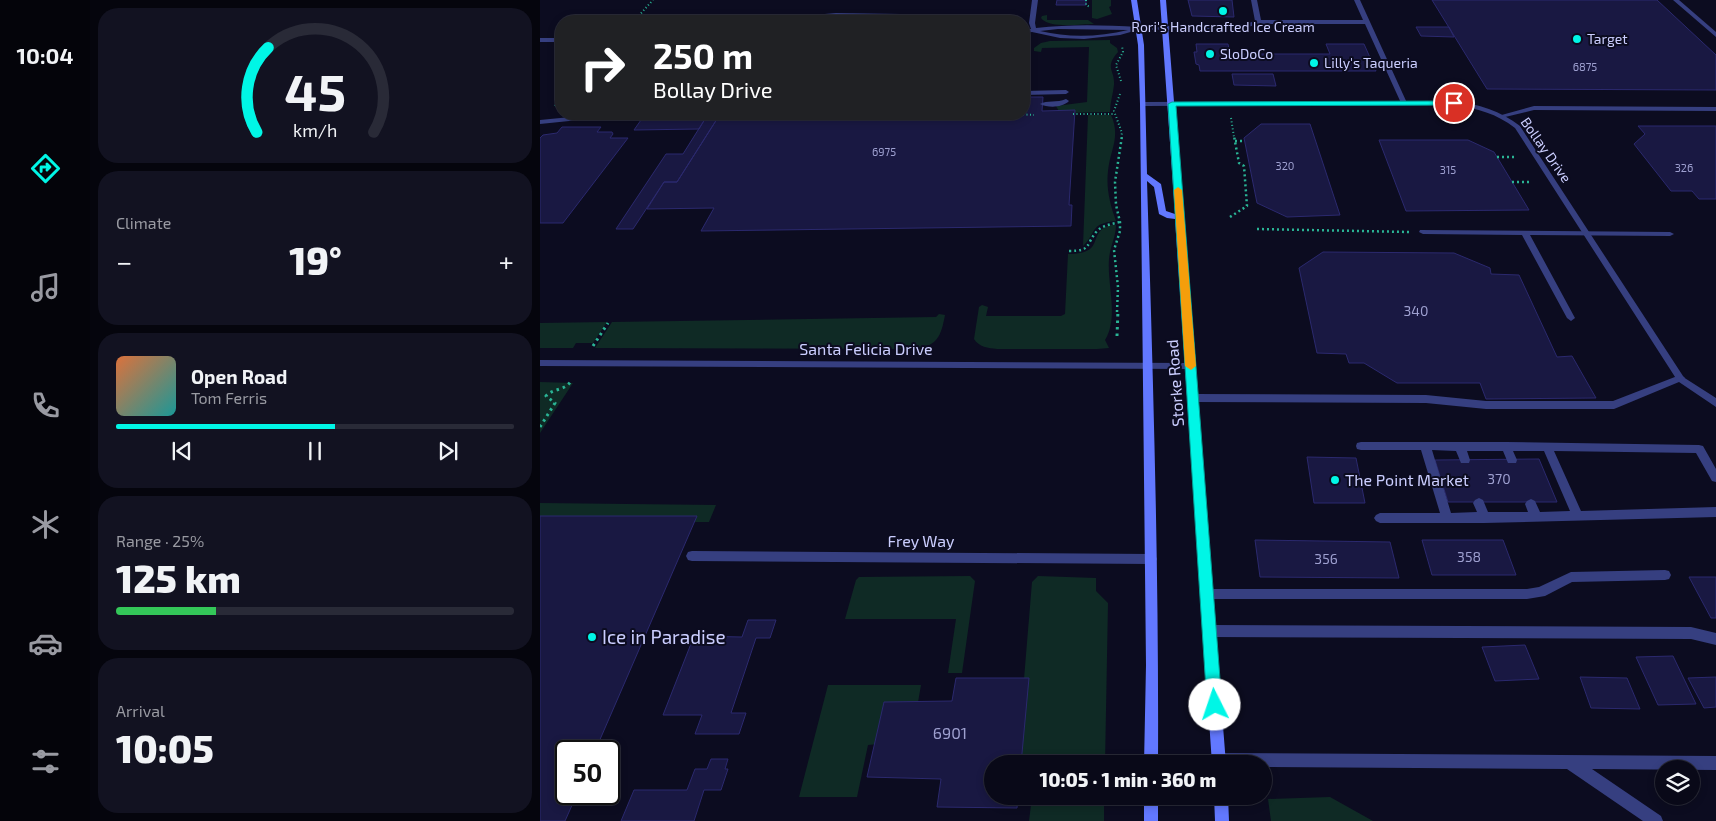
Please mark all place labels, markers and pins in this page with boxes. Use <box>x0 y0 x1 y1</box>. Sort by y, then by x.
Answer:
marker: Rori's Handcrafted Ice Cream <box>1217 5 1229 17</box>
place label: Rori's Handcrafted Ice Cream <box>1131 18 1315 35</box>
place label: Target <box>1587 30 1628 47</box>
marker: Target <box>1571 33 1583 45</box>
place label: SloDoCo <box>1220 45 1273 62</box>
marker: SloDoCo <box>1204 48 1216 60</box>
place label: Lilly's Taqueria <box>1324 54 1418 71</box>
marker: Lilly's Taqueria <box>1308 57 1320 69</box>
pin <box>1433 82 1475 124</box>
place label: The Point Market <box>1345 470 1469 489</box>
marker: The Point Market <box>1329 474 1341 486</box>
place label: Ice in Paradise <box>602 625 726 648</box>
marker: Ice in Paradise <box>586 631 598 643</box>

